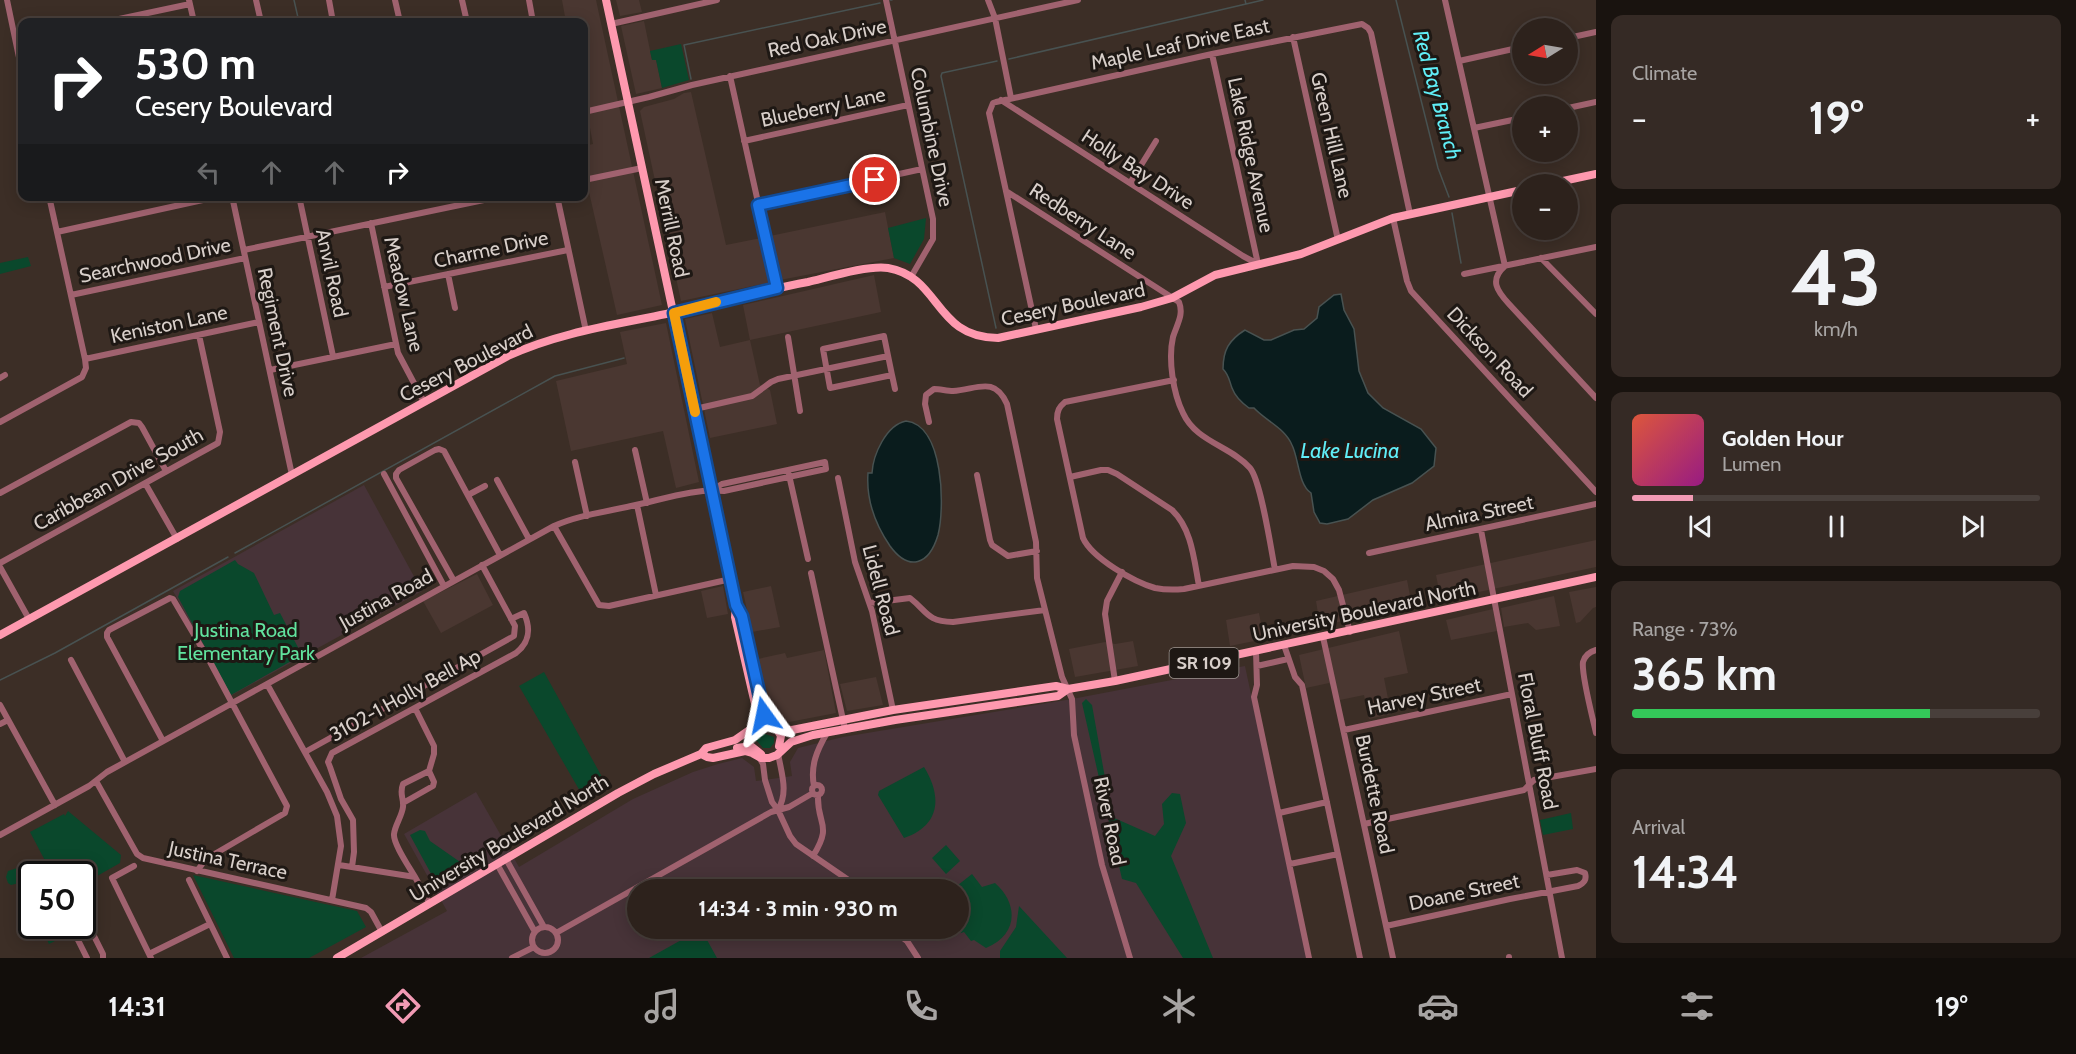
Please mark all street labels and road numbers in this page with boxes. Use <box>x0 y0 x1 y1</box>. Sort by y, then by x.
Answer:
street label: Maple Leaf Drive East <box>1089 13 1272 75</box>
street label: Red Oak Drive <box>765 14 889 62</box>
street label: Columbine Drive <box>906 65 958 209</box>
street label: Green Hill Lane <box>1306 70 1358 200</box>
street label: Lake Ridge Avenue <box>1223 75 1279 235</box>
street label: Blueberry Lane <box>758 82 888 132</box>
street label: Holly Bay Drive <box>1077 124 1199 214</box>
street label: Merrill Road <box>650 176 694 280</box>
street label: Redberry Lane <box>1025 178 1141 264</box>
street label: Charme Drive <box>432 225 550 273</box>
street label: Anvil Road <box>311 227 353 319</box>
street label: Searchwood Drive <box>77 232 233 288</box>
street label: Meadow Lane <box>379 234 429 354</box>
street label: Regiment Drive <box>253 265 303 399</box>
street label: Cesery Boulevard <box>999 277 1147 331</box>
street label: Keniston Lane <box>108 300 230 348</box>
street label: Dickson Road <box>1442 302 1538 402</box>
street label: Cesery Boulevard <box>395 319 537 407</box>
street label: Caribbean Drive South <box>29 422 207 536</box>
street label: Almira Street <box>1423 490 1536 536</box>
street label: Lidell Road <box>857 542 905 638</box>
street label: Justina Road <box>334 563 437 635</box>
street label: University Boulevard North <box>1250 576 1478 646</box>
street label: 3102-1 Holly Bell Ap <box>325 644 485 746</box>
road number: SR 109 <box>1170 648 1238 678</box>
street label: Floral Bluff Road <box>1513 670 1563 812</box>
street label: Harvey Street <box>1365 672 1483 720</box>
street label: Burdette Road <box>1351 732 1399 856</box>
street label: University Boulevard North <box>405 769 613 907</box>
street label: River Road <box>1089 774 1131 868</box>
street label: Justina Terrace <box>166 836 289 884</box>
street label: Doane Street <box>1407 869 1522 915</box>

